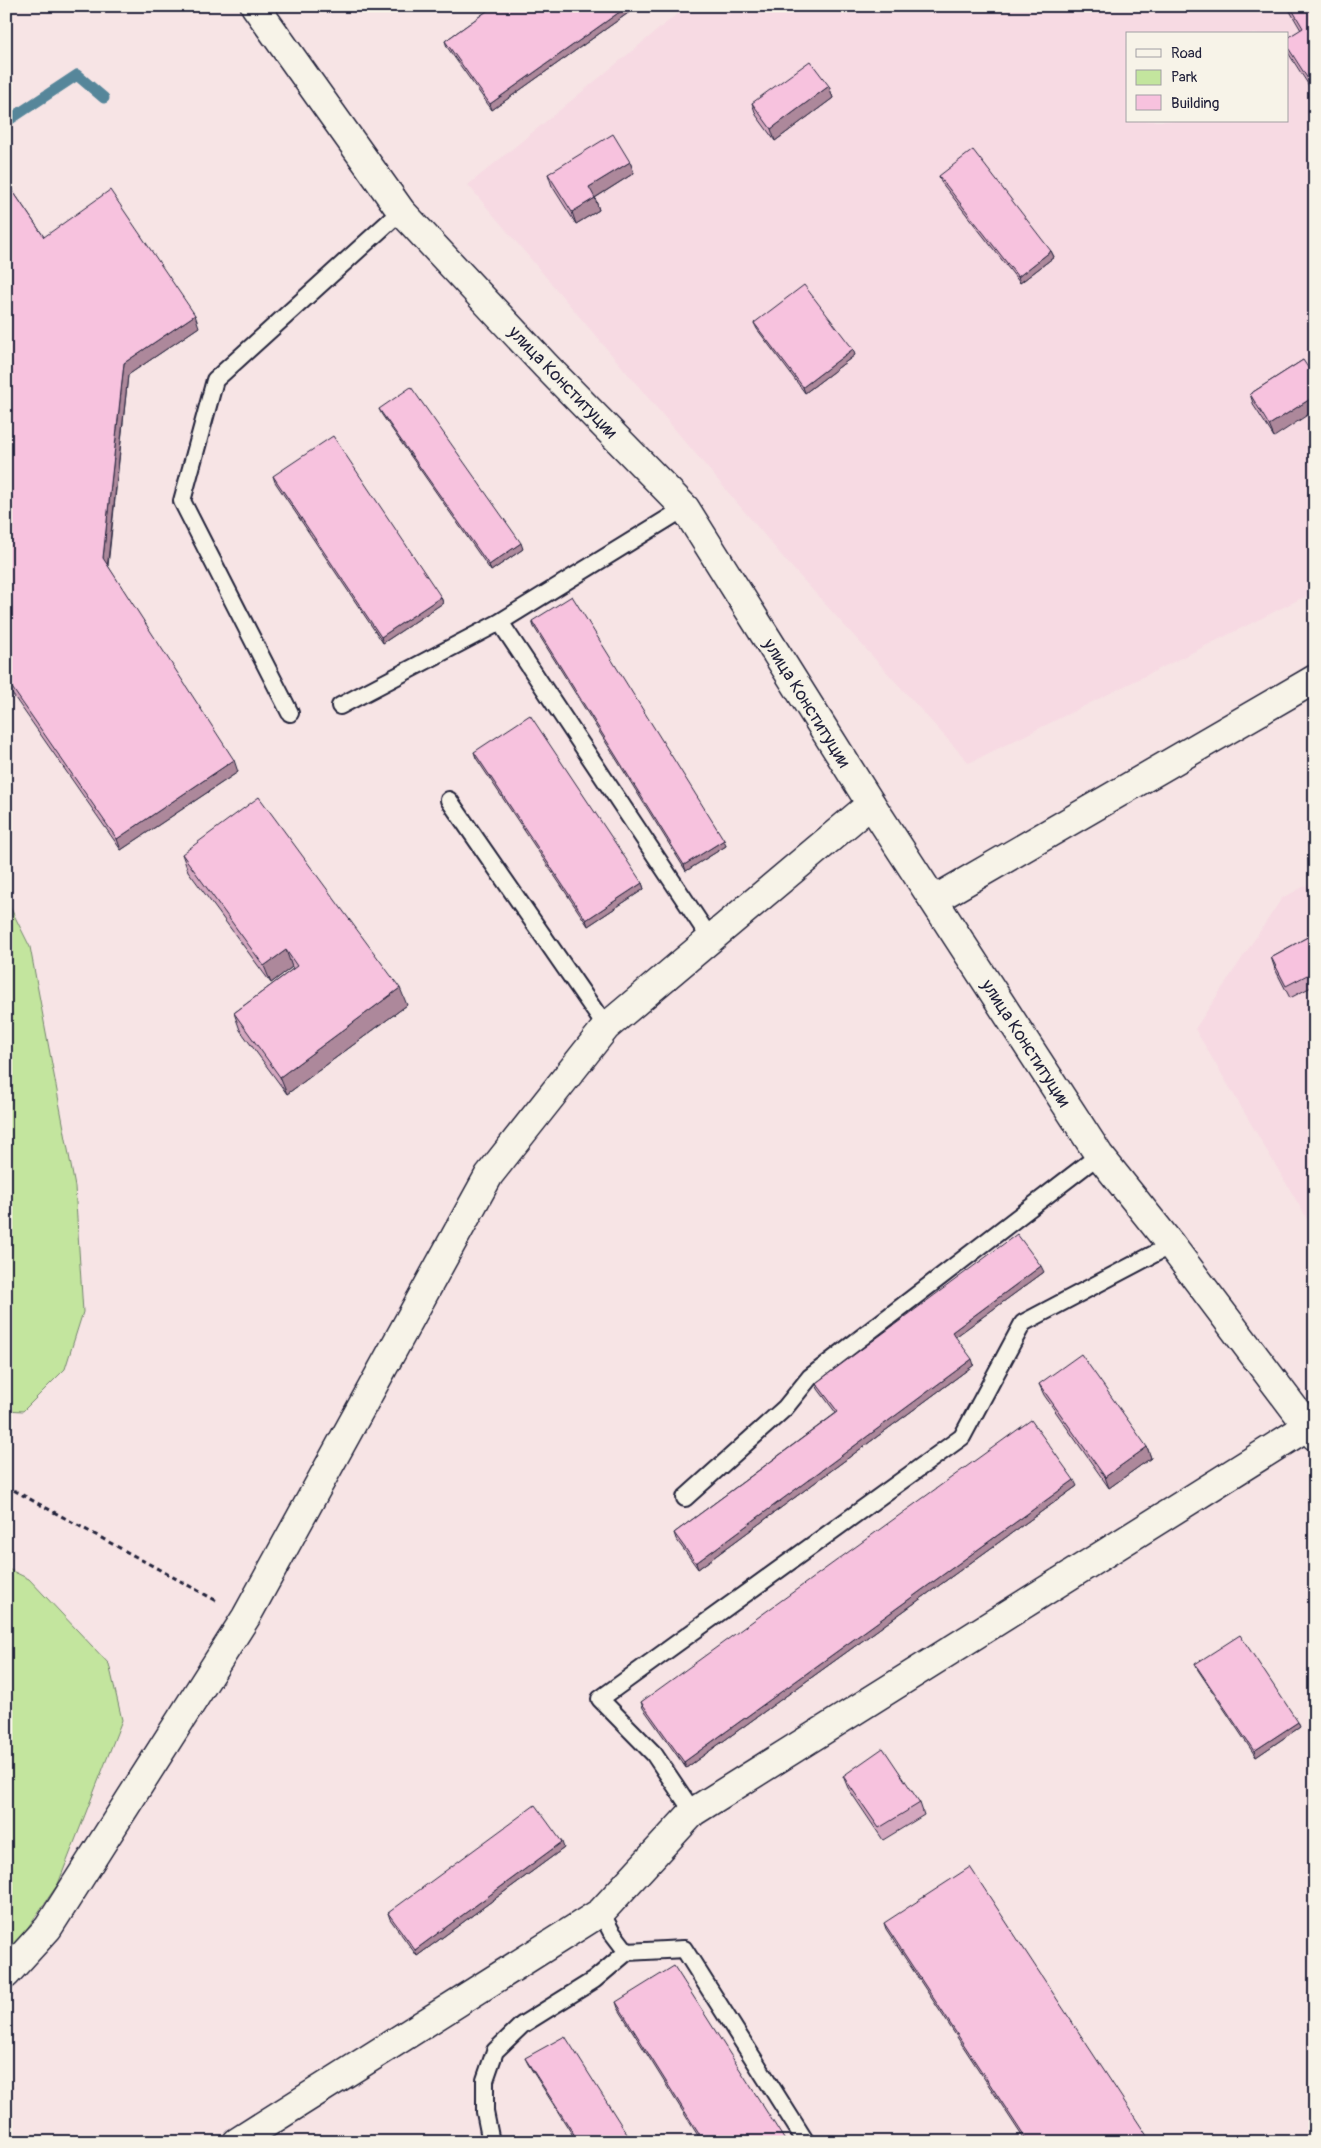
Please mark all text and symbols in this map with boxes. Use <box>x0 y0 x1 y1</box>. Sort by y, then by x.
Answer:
legend <box>1126 32 1288 122</box>
text: Road <box>1171 44 1202 63</box>
text: Park <box>1171 68 1198 87</box>
text: Building <box>1171 94 1219 113</box>
street label: улица Конституции <box>502 321 622 443</box>
street label: улица Конституции <box>757 634 855 772</box>
street label: улица Конституции <box>975 974 1075 1111</box>

